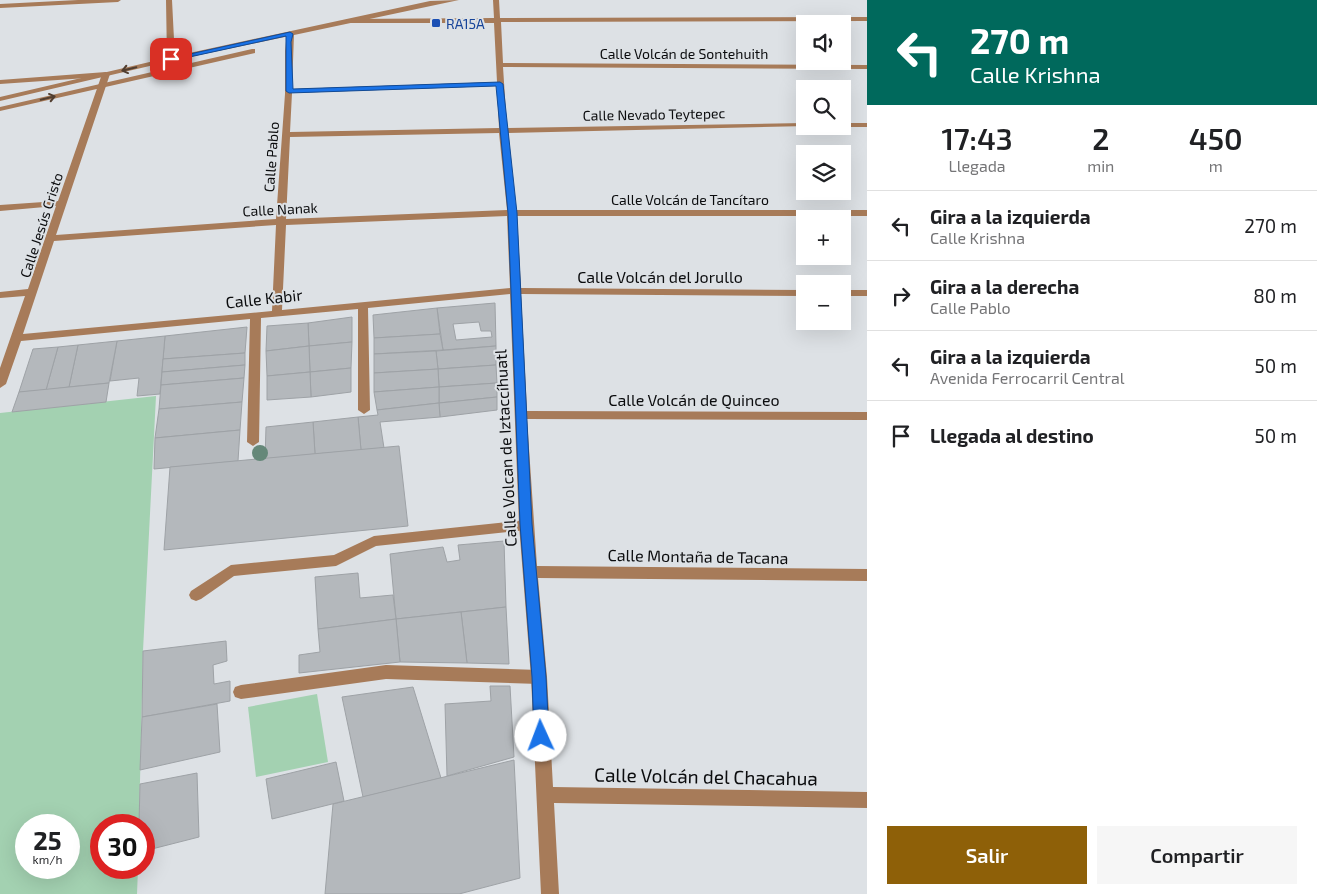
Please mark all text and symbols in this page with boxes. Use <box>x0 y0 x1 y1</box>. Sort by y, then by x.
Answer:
place label: RA15A <box>446 15 485 32</box>
map controls <box>796 15 851 330</box>
button: sound <box>796 15 851 70</box>
marker: RA15A <box>430 17 442 29</box>
text: 270 m <box>970 19 1069 61</box>
icon: left <box>887 20 952 85</box>
pin <box>150 38 192 80</box>
icon: arrive <box>157 45 185 73</box>
street label: Calle Volcán de Sontehuith <box>600 45 768 62</box>
text: Calle Krishna <box>970 61 1101 87</box>
one-way arrow <box>121 65 137 74</box>
button: search <box>796 80 851 135</box>
one-way arrow <box>39 93 55 102</box>
street label: Calle Nevado Teytepec <box>583 104 726 124</box>
text: 17:43 <box>941 120 1013 156</box>
text: 2 <box>1092 120 1109 156</box>
text: 450 <box>1189 120 1243 156</box>
street label: Calle Pablo <box>260 121 282 193</box>
button: layers <box>796 145 851 200</box>
text: Llegada <box>948 156 1006 175</box>
text: min <box>1087 156 1114 175</box>
text: m <box>1209 156 1223 175</box>
street label: Calle Jesús Cristo <box>16 170 66 280</box>
street label: Calle Volcán de Tancítaro <box>611 191 769 208</box>
street label: Calle Nanak <box>242 199 318 219</box>
text: Gira a la izquierda <box>930 205 1091 228</box>
button: + <box>796 210 851 265</box>
icon: left <box>887 212 915 240</box>
text: 270 m <box>1244 214 1297 237</box>
text: Calle Krishna <box>930 228 1025 247</box>
street label: Calle Volcán del Jorullo <box>577 267 743 286</box>
button: − <box>796 275 851 330</box>
text: Gira a la derecha <box>930 275 1079 298</box>
icon: right <box>887 282 915 310</box>
street label: Calle Kabir <box>225 284 304 311</box>
text: 80 m <box>1253 284 1297 307</box>
text: Calle Pablo <box>930 298 1011 317</box>
text: Gira a la izquierda <box>930 345 1091 368</box>
street label: Calle Volcan de Iztaccíhuatl <box>490 349 520 547</box>
icon: left <box>887 352 915 380</box>
text: 50 m <box>1254 354 1297 377</box>
text: Avenida Ferrocarril Central <box>930 368 1124 387</box>
street label: Calle Volcán de Quinceo <box>608 390 780 410</box>
icon: arrive <box>887 422 915 450</box>
text: Llegada al destino <box>930 424 1094 447</box>
text: 50 m <box>1254 424 1297 447</box>
street label: Calle Montaña de Tacana <box>607 545 789 567</box>
position arrow <box>514 709 566 761</box>
street label: Calle Volcán del Chacahua <box>594 763 818 789</box>
speed limit sign: 30 <box>90 814 155 879</box>
text: 25 <box>33 825 62 855</box>
button: Salir <box>887 826 1087 884</box>
button: Compartir <box>1097 826 1297 884</box>
text: km/h <box>33 852 62 866</box>

